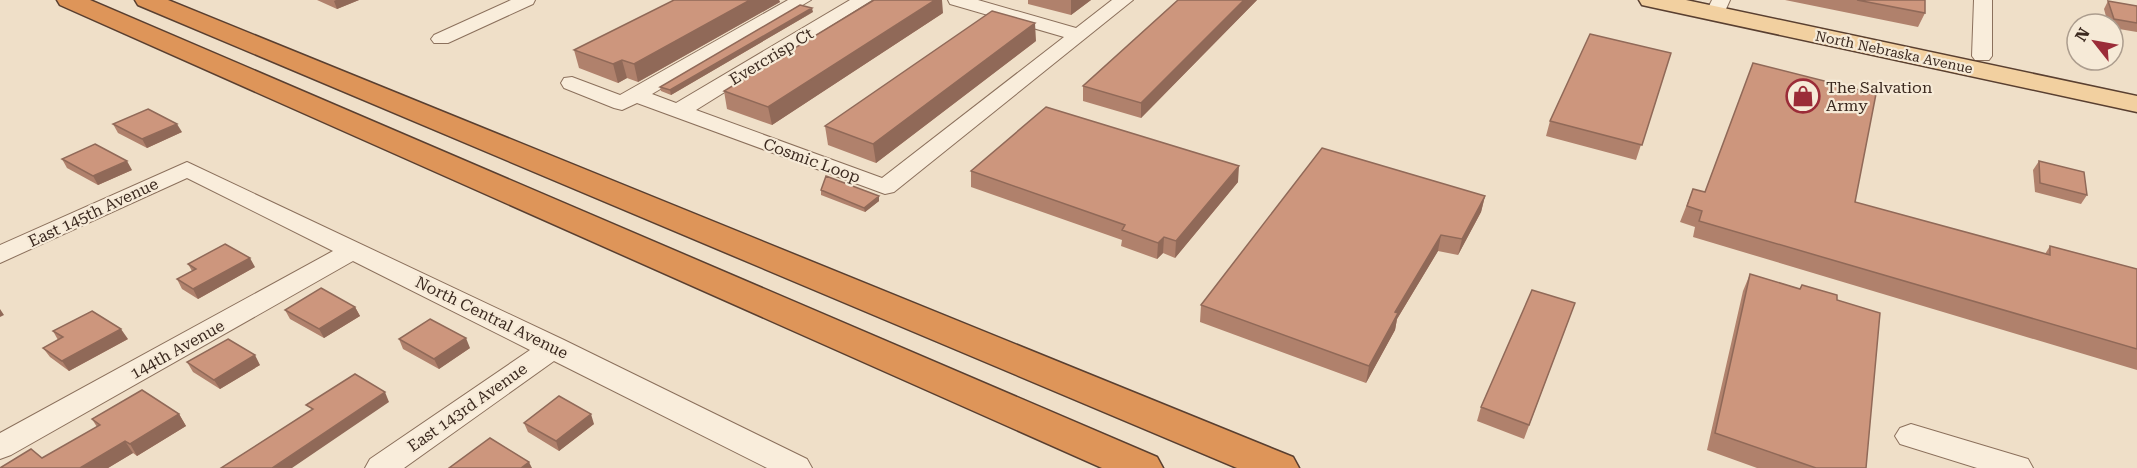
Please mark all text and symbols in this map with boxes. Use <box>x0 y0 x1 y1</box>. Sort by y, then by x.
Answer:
north arrow <box>2065 12 2125 72</box>
street label: Evercrisp Ct <box>726 24 817 89</box>
text: N <box>2071 24 2094 45</box>
street label: North Nebraska Avenue <box>1814 27 1975 77</box>
shop icon: The Salvation Army <box>1785 78 1821 114</box>
place label: The Salvation Army <box>1826 78 1932 115</box>
street label: Cosmic Loop <box>761 134 863 187</box>
street label: East 145th Avenue <box>25 174 161 251</box>
street label: North Central Avenue <box>412 272 571 363</box>
street label: 144th Avenue <box>127 316 228 383</box>
street label: East 143rd Avenue <box>404 359 531 456</box>

